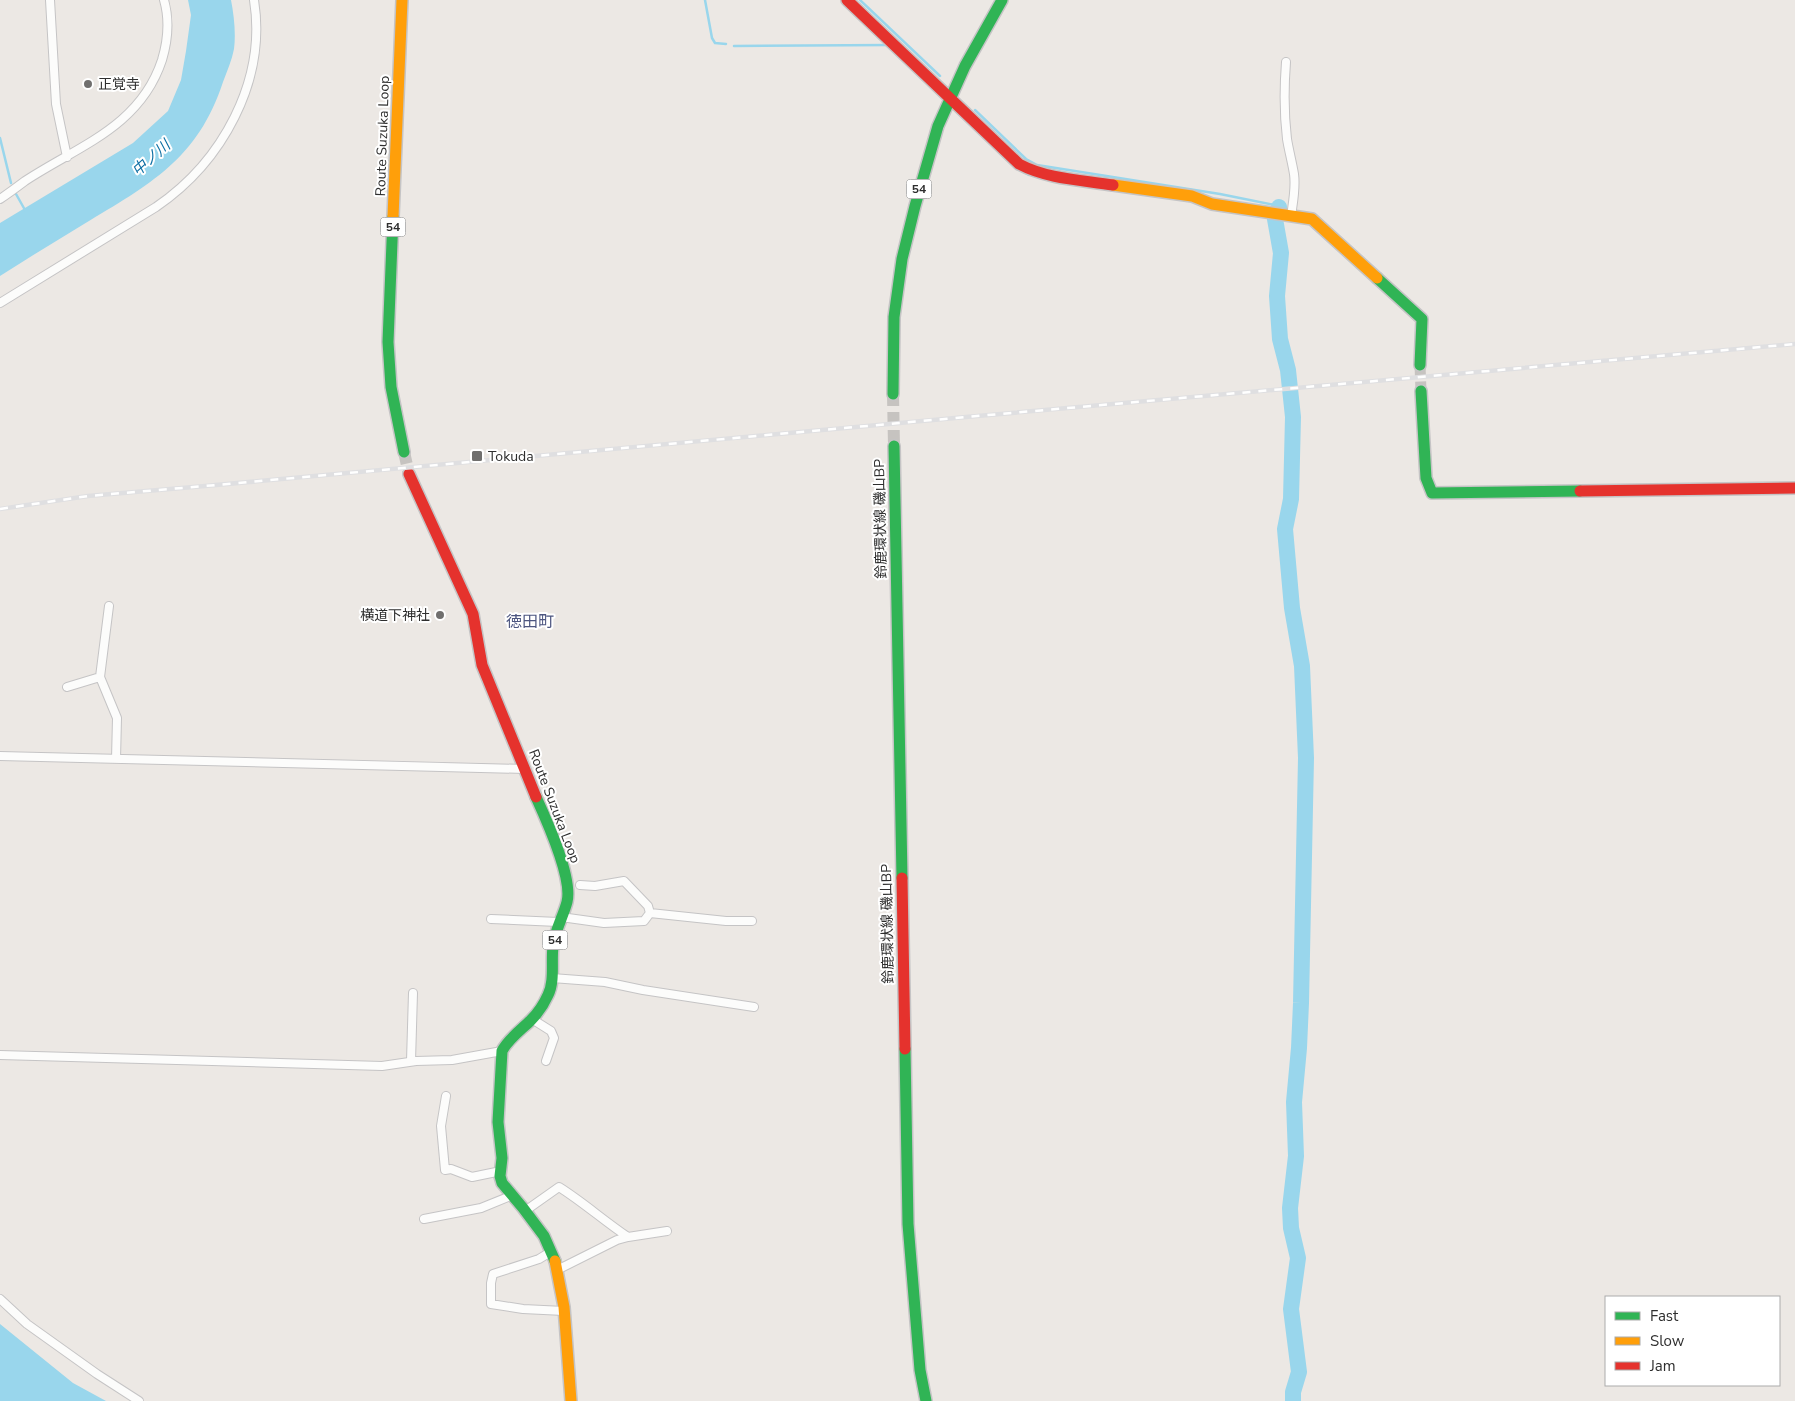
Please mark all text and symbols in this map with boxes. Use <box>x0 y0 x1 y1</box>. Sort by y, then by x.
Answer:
place label: 正覚寺 <box>98 75 140 94</box>
street label: Route Suzuka Loop <box>371 75 394 197</box>
marker: 正覚寺 <box>82 78 94 90</box>
water label: 中ノ川 <box>128 134 176 180</box>
road number: 54 <box>906 180 932 198</box>
road number: 54 <box>380 218 406 236</box>
place label: Tokuda <box>488 447 534 466</box>
marker: Tokuda <box>470 449 484 463</box>
street label: 鈴鹿環状線 磯山BP <box>870 459 891 579</box>
place label: 横道下神社 <box>360 606 430 625</box>
marker: 横道下神社 <box>434 609 446 621</box>
district label: 徳田町 <box>506 611 554 633</box>
street label: Route Suzuka Loop <box>524 746 585 866</box>
street label: 鈴鹿環状線 磯山BP <box>877 864 898 984</box>
road number: 54 <box>542 930 568 950</box>
legend <box>1605 1296 1780 1386</box>
text: Fast <box>1650 1306 1679 1326</box>
text: Slow <box>1650 1331 1685 1351</box>
text: Jam <box>1649 1356 1676 1376</box>

